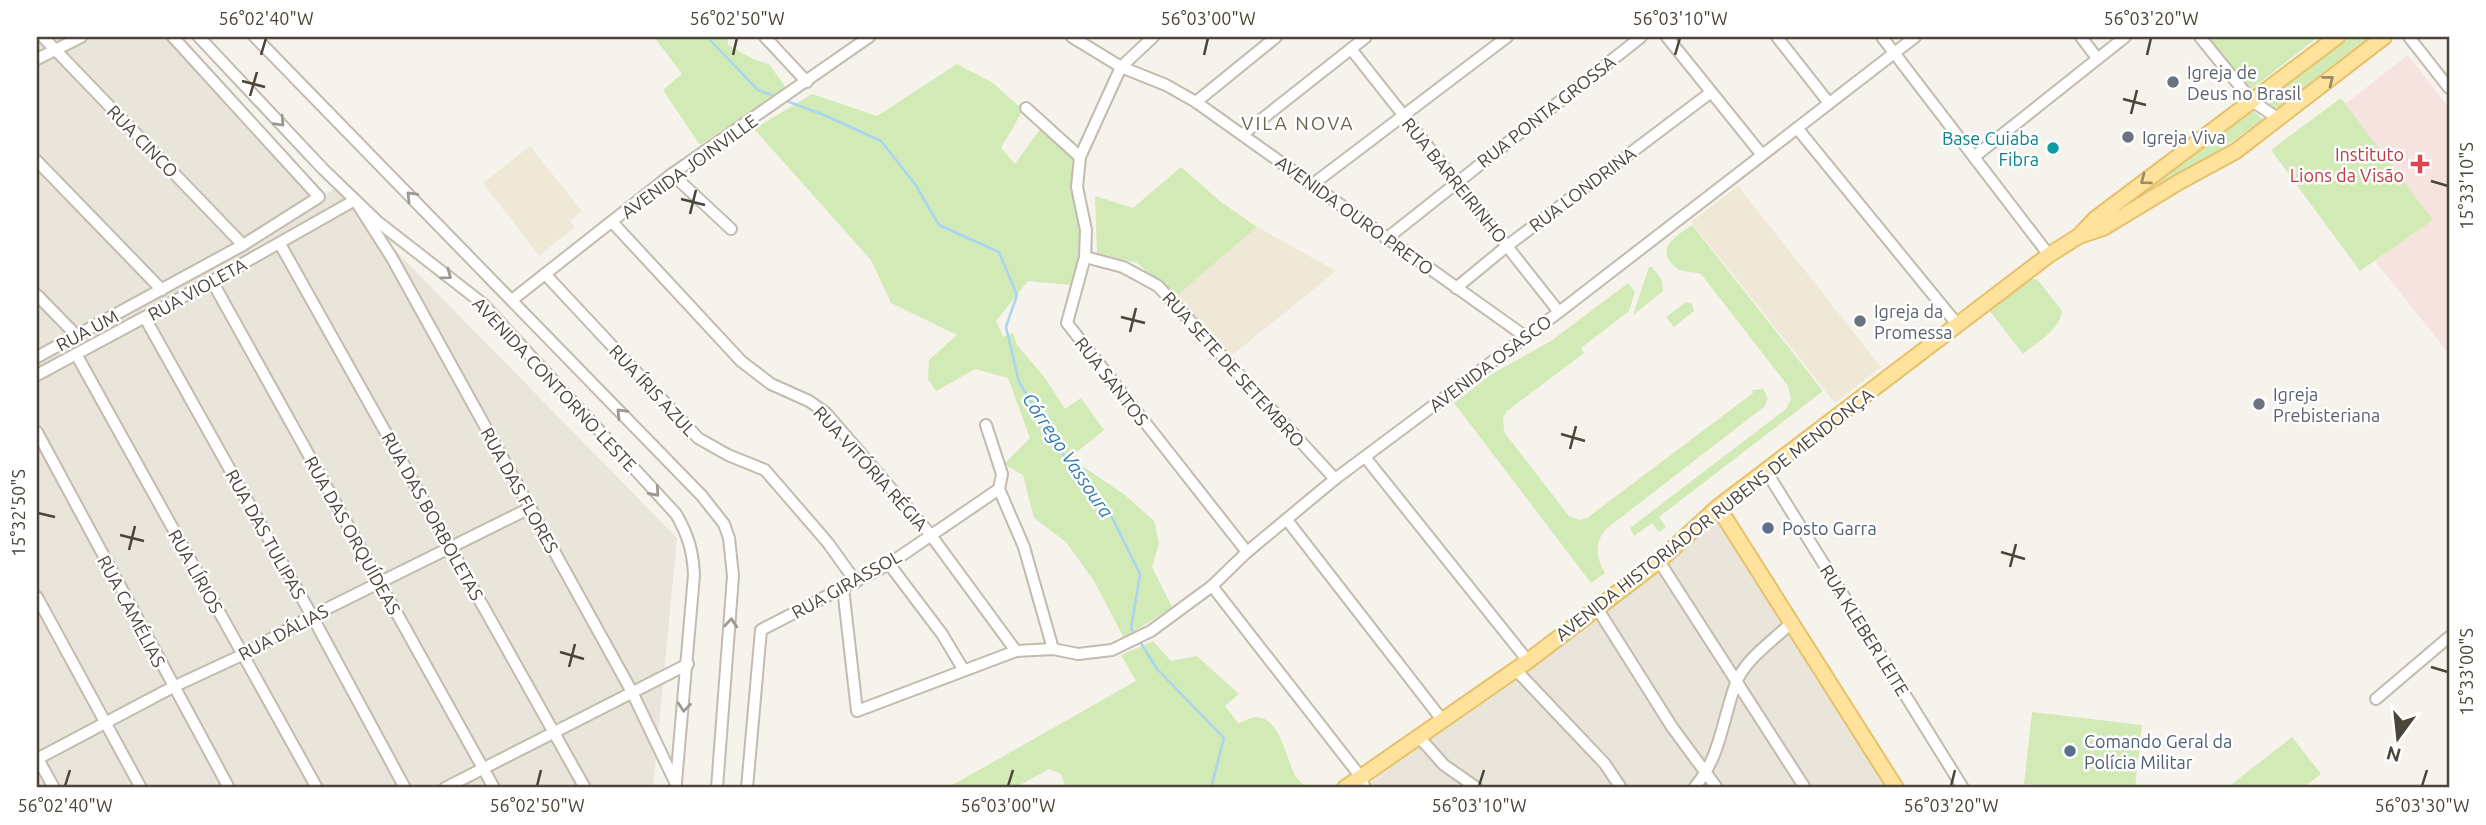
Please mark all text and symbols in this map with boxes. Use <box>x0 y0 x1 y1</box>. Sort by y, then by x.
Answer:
text: 56°02'40"W <box>218 8 314 28</box>
text: 56°02'50"W <box>689 8 785 28</box>
text: 56°03'00"W <box>1160 8 1256 28</box>
text: 56°03'10"W <box>1632 8 1728 28</box>
text: 56°03'20"W <box>2103 8 2199 28</box>
street label: RUA PONTA GROSSA <box>1473 51 1619 171</box>
place label: Igreja de Deus no Brasil <box>2187 62 2301 103</box>
marker: Igreja de Deus no Brasil <box>2165 74 2181 90</box>
one-way arrow <box>2321 75 2333 88</box>
street label: RUA CINCO <box>104 101 182 181</box>
street label: AVENIDA JOINVILLE <box>617 110 761 222</box>
district label: VILA NOVA <box>1241 112 1355 134</box>
one-way arrow <box>271 114 284 127</box>
street label: RUA BARREIRINHO <box>1399 114 1511 246</box>
place label: Igreja Viva <box>2142 127 2226 147</box>
place label: Base Cuiaba Fibra <box>1942 128 2039 169</box>
marker: Igreja Viva <box>2120 129 2136 145</box>
marker: Base Cuiaba Fibra <box>2045 140 2061 156</box>
street label: RUA LONDRINA <box>1525 142 1639 235</box>
text: 15°33'10"S <box>2456 142 2476 230</box>
place label: Instituto Lions da Visão <box>2290 144 2404 185</box>
street label: AVENIDA OURO PRETO <box>1272 151 1438 279</box>
marker: Instituto Lions da Visão <box>2410 154 2430 174</box>
one-way arrow <box>2140 172 2152 185</box>
one-way arrow <box>407 191 420 204</box>
street label: RUA VIOLETA <box>144 254 250 324</box>
one-way arrow <box>439 267 452 280</box>
street label: RUA SETE DE SETEMBRO <box>1159 287 1309 451</box>
street label: AVENIDA CONTORNO LESTE <box>469 293 641 475</box>
place label: Igreja da Promessa <box>1874 301 1952 342</box>
street label: RUA UM <box>53 305 121 355</box>
street label: AVENIDA OSASCO <box>1425 311 1555 415</box>
marker: Igreja da Promessa <box>1852 313 1868 329</box>
street label: RUA SANTOS <box>1071 333 1153 429</box>
street label: RUA ÍRIS AZUL <box>606 340 701 440</box>
street label: AVENIDA HISTORIADOR RUBENS DE MENDONÇA <box>1551 384 1877 644</box>
place label: Igreja Prebisteriana <box>2273 384 2380 425</box>
water label: Córrego Vassoura <box>1018 388 1118 522</box>
marker: Igreja Prebisteriana <box>2251 396 2267 412</box>
street label: RUA VITÓRIA RÉGIA <box>810 401 933 534</box>
one-way arrow <box>616 408 629 421</box>
street label: RUA DAS FLORES <box>477 424 563 556</box>
street label: RUA DAS BORBOLETAS <box>378 428 488 604</box>
street label: RUA DAS ORQUÍDEAS <box>300 452 406 618</box>
street label: RUA DAS TULIPAS <box>222 466 310 602</box>
text: 15°32'50"S <box>8 469 28 557</box>
one-way arrow <box>647 484 660 497</box>
place label: Posto Garra <box>1782 518 1877 538</box>
marker: Posto Garra <box>1760 520 1776 536</box>
street label: RUA LÍRIOS <box>165 525 228 616</box>
street label: RUA GIRASSOL <box>788 546 904 622</box>
street label: RUA CAMÉLIAS <box>94 551 171 670</box>
street label: RUA KLEBER LEITE <box>1817 561 1913 699</box>
street label: RUA DÁLIAS <box>234 599 331 664</box>
one-way arrow <box>723 617 738 628</box>
text: 15°33'00"S <box>2456 628 2476 716</box>
one-way arrow <box>677 701 692 712</box>
north arrow <box>2364 702 2434 772</box>
place label: Comando Geral da Polícia Militar <box>2084 731 2232 772</box>
text: N <box>2384 742 2403 767</box>
marker: Comando Geral da Polícia Militar <box>2062 743 2078 759</box>
text: 56°02'40"W <box>17 795 113 815</box>
text: 56°02'50"W <box>489 795 585 815</box>
text: 56°03'00"W <box>960 795 1056 815</box>
text: 56°03'10"W <box>1431 795 1527 815</box>
text: 56°03'20"W <box>1903 795 1999 815</box>
text: 56°03'30"W <box>2374 795 2470 815</box>

